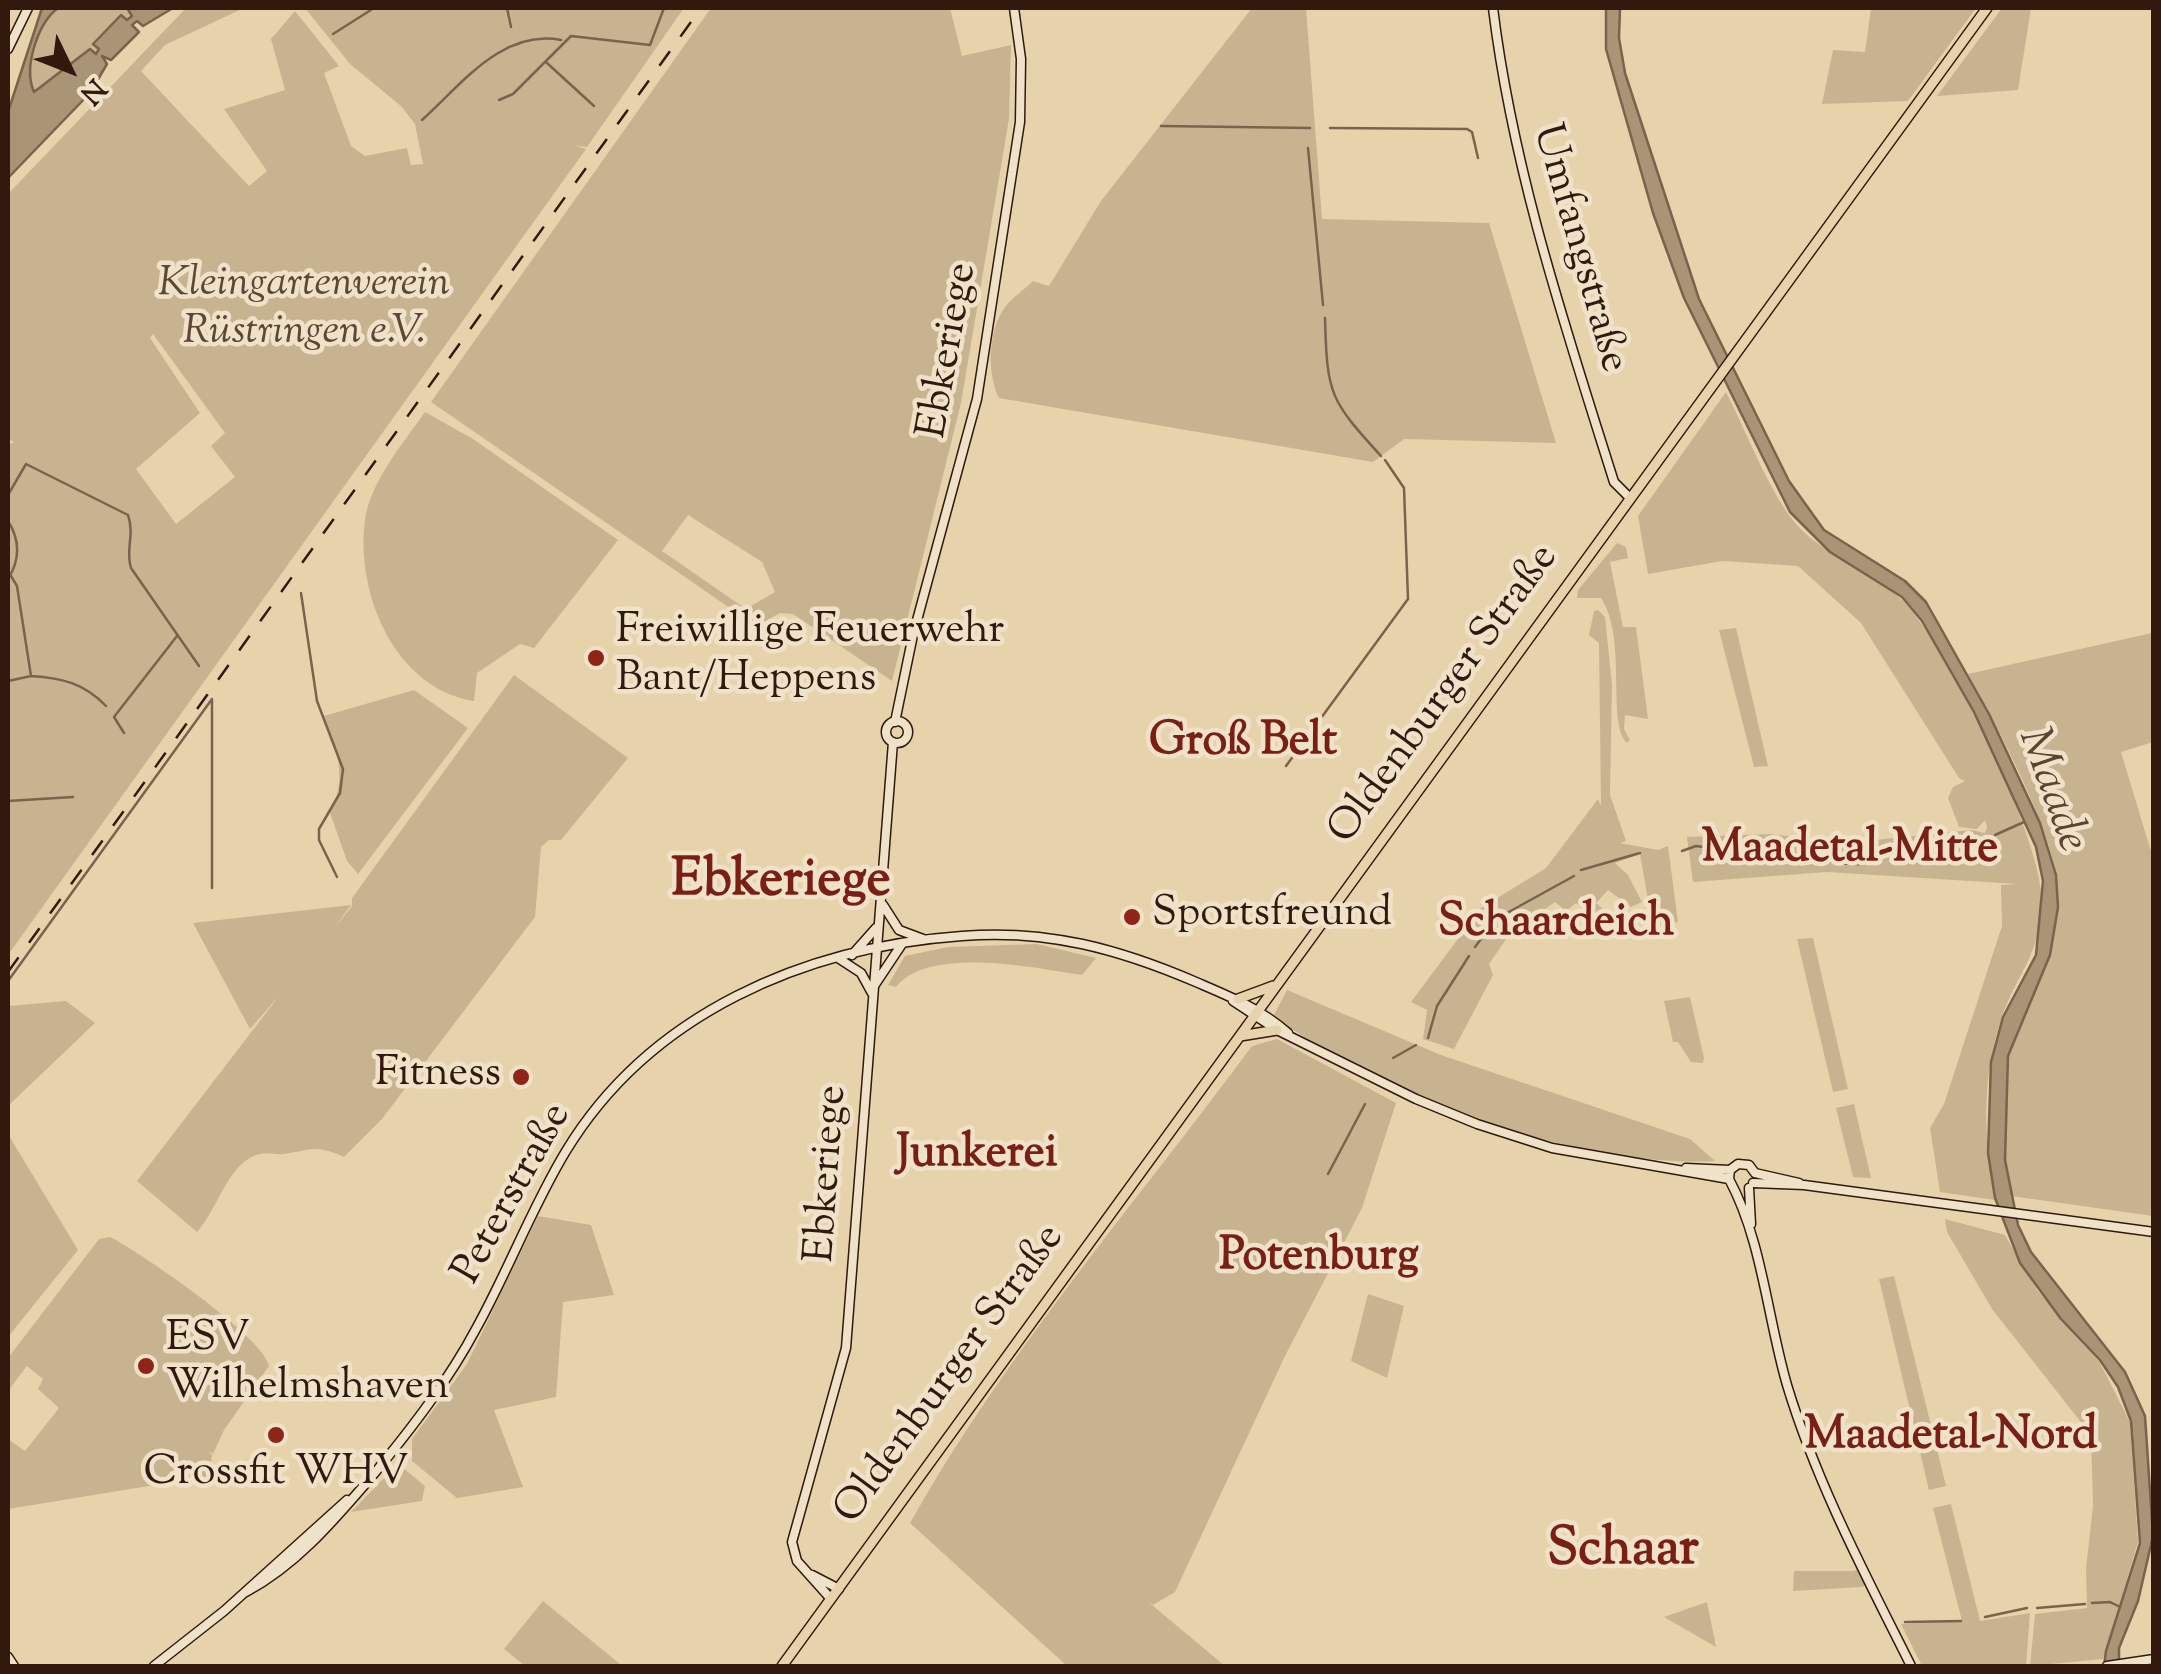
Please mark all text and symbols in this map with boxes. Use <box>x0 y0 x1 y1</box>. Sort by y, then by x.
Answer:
north arrow <box>20 20 120 120</box>
text: N <box>70 69 114 112</box>
street label: Umfangstraße <box>1518 119 1636 379</box>
street label: Ebkeriege <box>911 259 991 443</box>
park label: Kleingartenverein Rüstringen e.V. <box>158 262 450 360</box>
street label: Oldenburger Straße <box>1320 536 1572 856</box>
place label: Freiwillige Feuerwehr Bant/Heppens <box>616 609 1004 708</box>
marker: Freiwillige Feuerwehr Bant/Heppens <box>585 647 607 669</box>
district label: Groß Belt <box>1149 718 1337 772</box>
water label: Maade <box>2002 722 2096 860</box>
district label: Maadetal-Mitte <box>1702 825 1998 879</box>
district label: Ebkeriege <box>671 854 891 916</box>
place label: Sportsfreund <box>1152 892 1392 942</box>
district label: Schaardeich <box>1438 899 1674 953</box>
marker: Sportsfreund <box>1121 906 1143 928</box>
place label: Fitness <box>375 1052 501 1102</box>
marker: Fitness <box>510 1066 532 1088</box>
street label: Ebkeriege <box>799 1084 861 1264</box>
street label: Peterstraße <box>445 1096 585 1294</box>
district label: Junkerei <box>897 1130 1057 1184</box>
street label: Oldenburger Straße <box>826 1216 1078 1536</box>
district label: Potenburg <box>1219 1233 1419 1287</box>
place label: ESV Wilhelmshaven <box>166 1317 449 1415</box>
marker: ESV Wilhelmshaven <box>135 1355 157 1377</box>
district label: Maadetal-Nord <box>1805 1412 2097 1466</box>
marker: Crossfit WHV <box>265 1424 287 1446</box>
place label: Crossfit WHV <box>144 1451 408 1501</box>
district label: Schaar <box>1547 1523 1699 1585</box>

